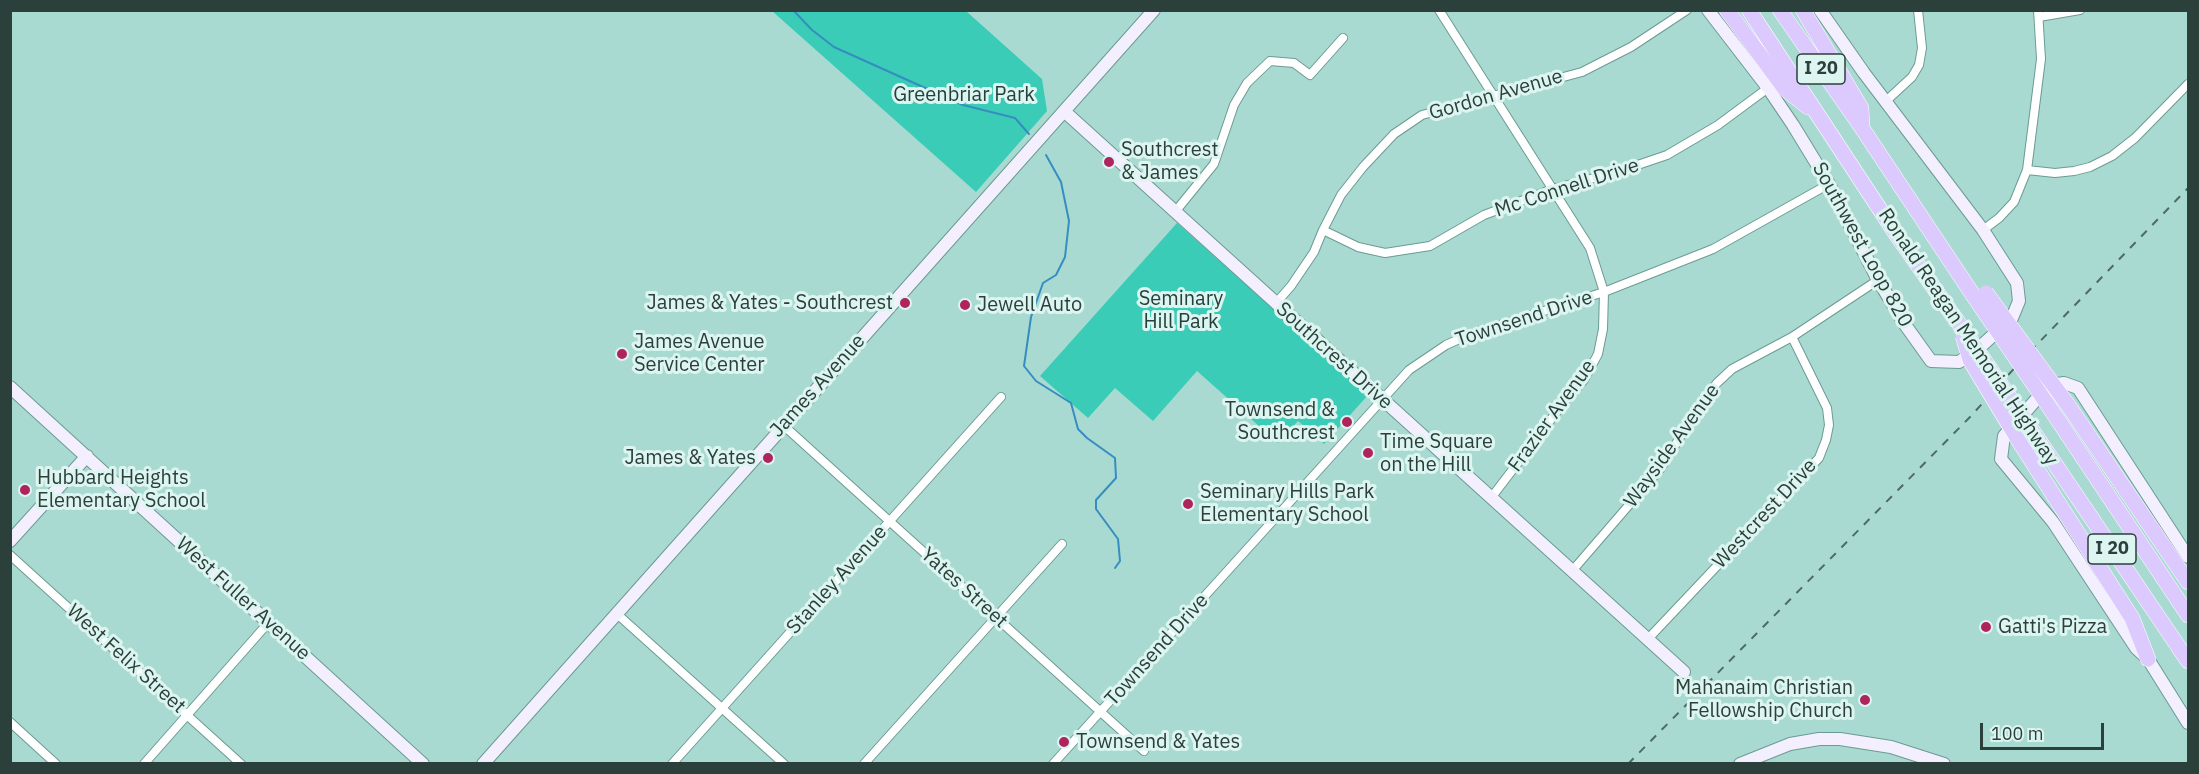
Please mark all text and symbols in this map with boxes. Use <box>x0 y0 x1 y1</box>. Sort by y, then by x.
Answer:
road number: I 20 <box>1797 54 1845 84</box>
street label: Gordon Avenue <box>1426 64 1566 126</box>
park label: Greenbriar Park <box>893 83 1035 107</box>
place label: Southcrest & James <box>1121 138 1218 185</box>
street label: Mc Connell Drive <box>1492 153 1642 223</box>
marker: Southcrest & James <box>1102 155 1116 169</box>
street label: Southwest Loop 820 <box>1807 158 1917 332</box>
street label: Ronald Reagan Memorial Highway <box>1873 204 2063 470</box>
street label: Townsend Drive <box>1452 286 1596 352</box>
park label: Seminary Hill Park <box>1139 287 1223 334</box>
place label: James & Yates - Southcrest <box>647 291 893 315</box>
place label: Jewell Auto <box>977 293 1082 317</box>
marker: James & Yates - Southcrest <box>898 296 912 310</box>
street label: Southcrest Drive <box>1271 297 1397 415</box>
marker: Jewell Auto <box>958 298 972 312</box>
street label: James Avenue <box>765 329 871 443</box>
place label: James Avenue Service Center <box>634 330 765 377</box>
marker: James Avenue Service Center <box>615 347 629 361</box>
street label: Frazier Avenue <box>1503 355 1601 477</box>
street label: Wayside Avenue <box>1619 380 1725 512</box>
place label: Townsend & Southcrest <box>1225 398 1335 445</box>
marker: Townsend & Southcrest <box>1340 415 1354 429</box>
place label: Time Square on the Hill <box>1380 430 1493 477</box>
place label: James & Yates <box>624 446 756 470</box>
marker: Time Square on the Hill <box>1361 446 1375 460</box>
marker: James & Yates <box>761 451 775 465</box>
street label: Westcrest Drive <box>1708 454 1822 574</box>
place label: Hubbard Heights Elementary School <box>37 466 206 513</box>
place label: Seminary Hills Park Elementary School <box>1200 480 1374 527</box>
marker: Hubbard Heights Elementary School <box>18 483 32 497</box>
marker: Seminary Hills Park Elementary School <box>1181 497 1195 511</box>
street label: Stanley Avenue <box>782 521 892 639</box>
street label: West Fuller Avenue <box>171 532 315 666</box>
road number: I 20 <box>2088 534 2136 564</box>
street label: Yates Street <box>916 543 1012 633</box>
street label: Townsend Drive <box>1100 589 1214 711</box>
street label: West Felix Street <box>62 599 190 719</box>
place label: Gatti's Pizza <box>1998 615 2107 639</box>
marker: Gatti's Pizza <box>1979 620 1993 634</box>
place label: Mahanaim Christian Fellowship Church <box>1675 676 1853 723</box>
marker: Mahanaim Christian Fellowship Church <box>1858 693 1872 707</box>
scale bar <box>1983 711 2108 749</box>
text: 100 m <box>1991 722 2043 745</box>
place label: Townsend & Yates <box>1076 730 1240 754</box>
marker: Townsend & Yates <box>1057 735 1071 749</box>

